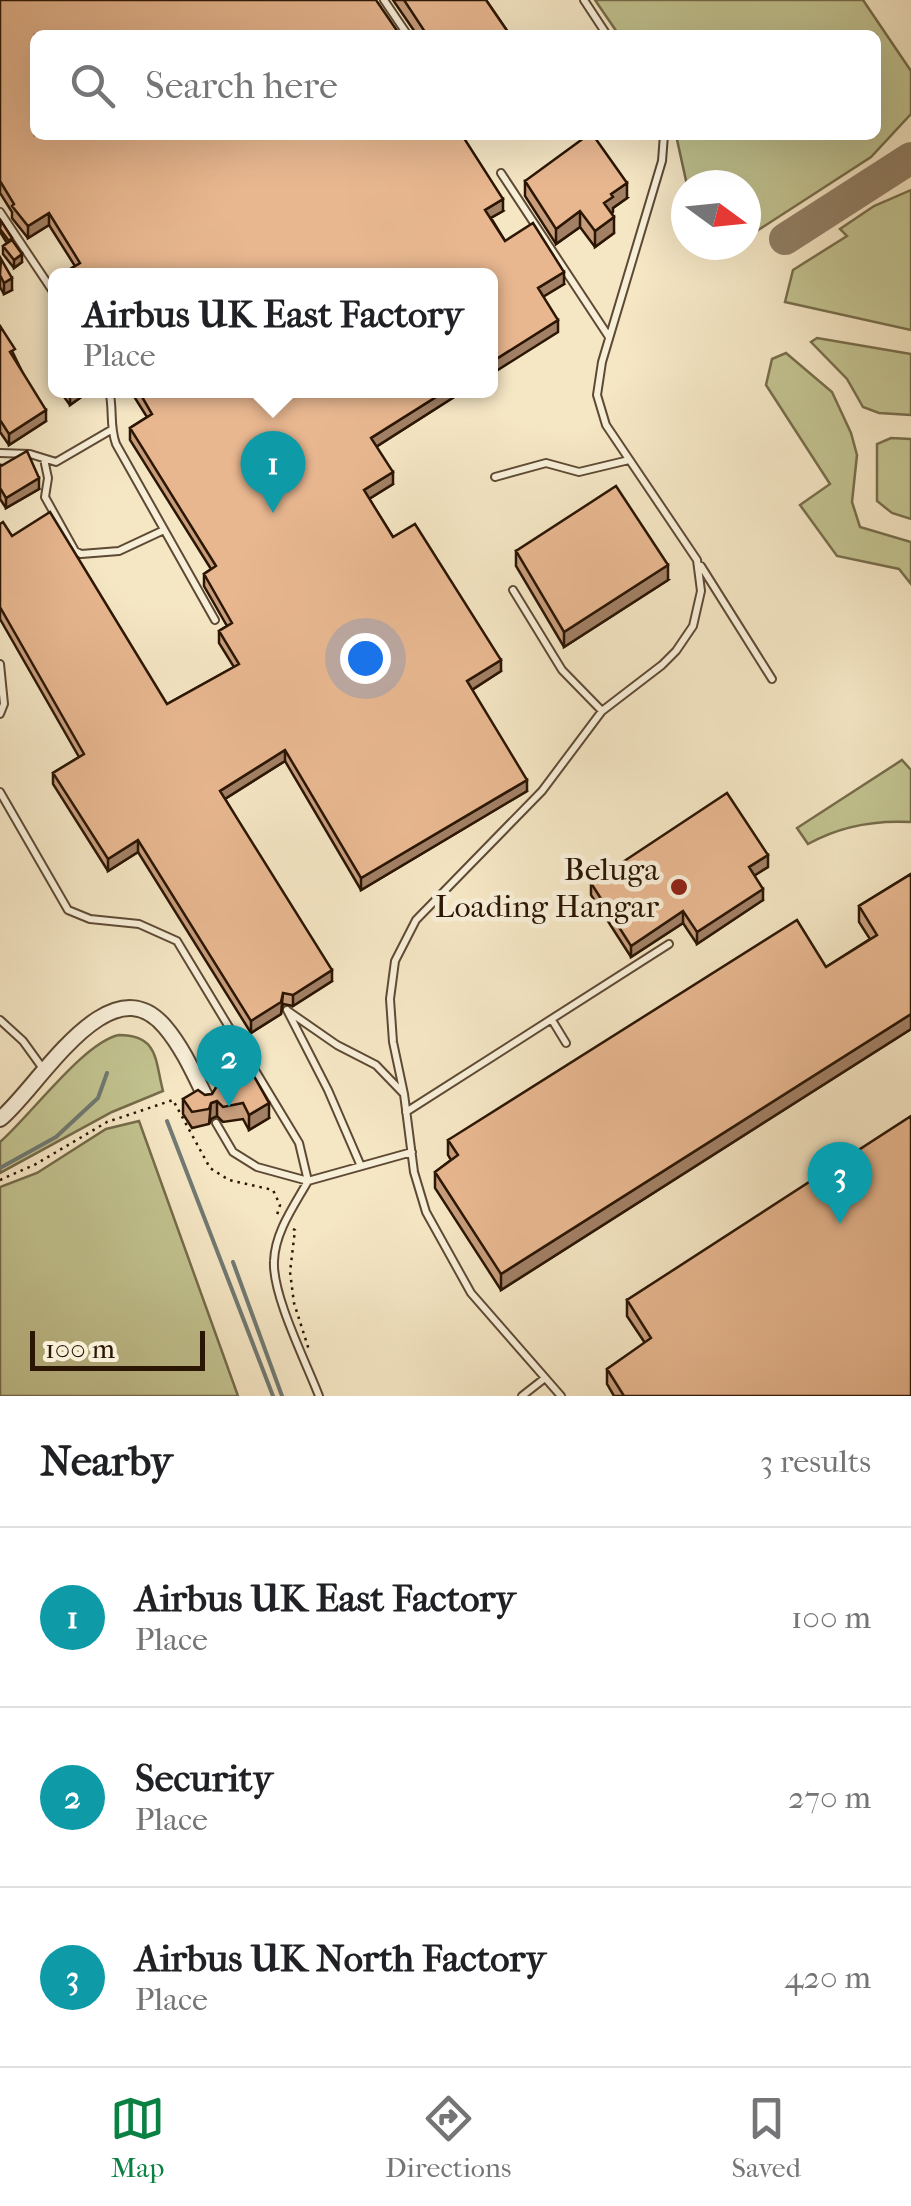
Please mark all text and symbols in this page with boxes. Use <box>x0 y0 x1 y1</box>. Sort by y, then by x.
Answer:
search box <box>30 30 881 140</box>
icon: search <box>65 58 120 113</box>
text: Search here <box>145 63 338 108</box>
north arrow <box>671 170 761 260</box>
popup <box>48 268 498 398</box>
text: Airbus UK East Factory <box>83 292 463 337</box>
text: Place <box>83 337 156 374</box>
pin: 1 <box>240 430 306 513</box>
your location <box>340 633 391 684</box>
place label: Beluga Loading Hangar <box>435 851 660 925</box>
marker: Beluga Loading Hangar <box>668 876 690 898</box>
pin: 2 <box>196 1024 262 1107</box>
pin: 3 <box>808 1142 872 1224</box>
scale bar <box>30 1326 205 1370</box>
text: 100 m <box>45 1332 115 1365</box>
text: Nearby <box>40 1437 172 1486</box>
text: 3 results <box>760 1443 871 1480</box>
text: Airbus UK East Factory <box>135 1576 516 1621</box>
text: 1 <box>67 1599 78 1636</box>
text: 100 m <box>791 1599 871 1636</box>
text: Place <box>135 1621 208 1658</box>
text: Security <box>135 1756 273 1801</box>
text: 2 <box>64 1779 81 1816</box>
text: 270 m <box>788 1779 871 1816</box>
text: Place <box>135 1801 208 1838</box>
text: Airbus UK North Factory <box>135 1936 546 1981</box>
text: 3 <box>66 1959 79 1996</box>
text: 420 m <box>785 1959 871 1996</box>
text: Place <box>135 1981 208 2018</box>
tab: Map <box>110 2091 165 2184</box>
tab: Directions <box>385 2091 511 2184</box>
tab: Saved <box>731 2091 801 2184</box>

